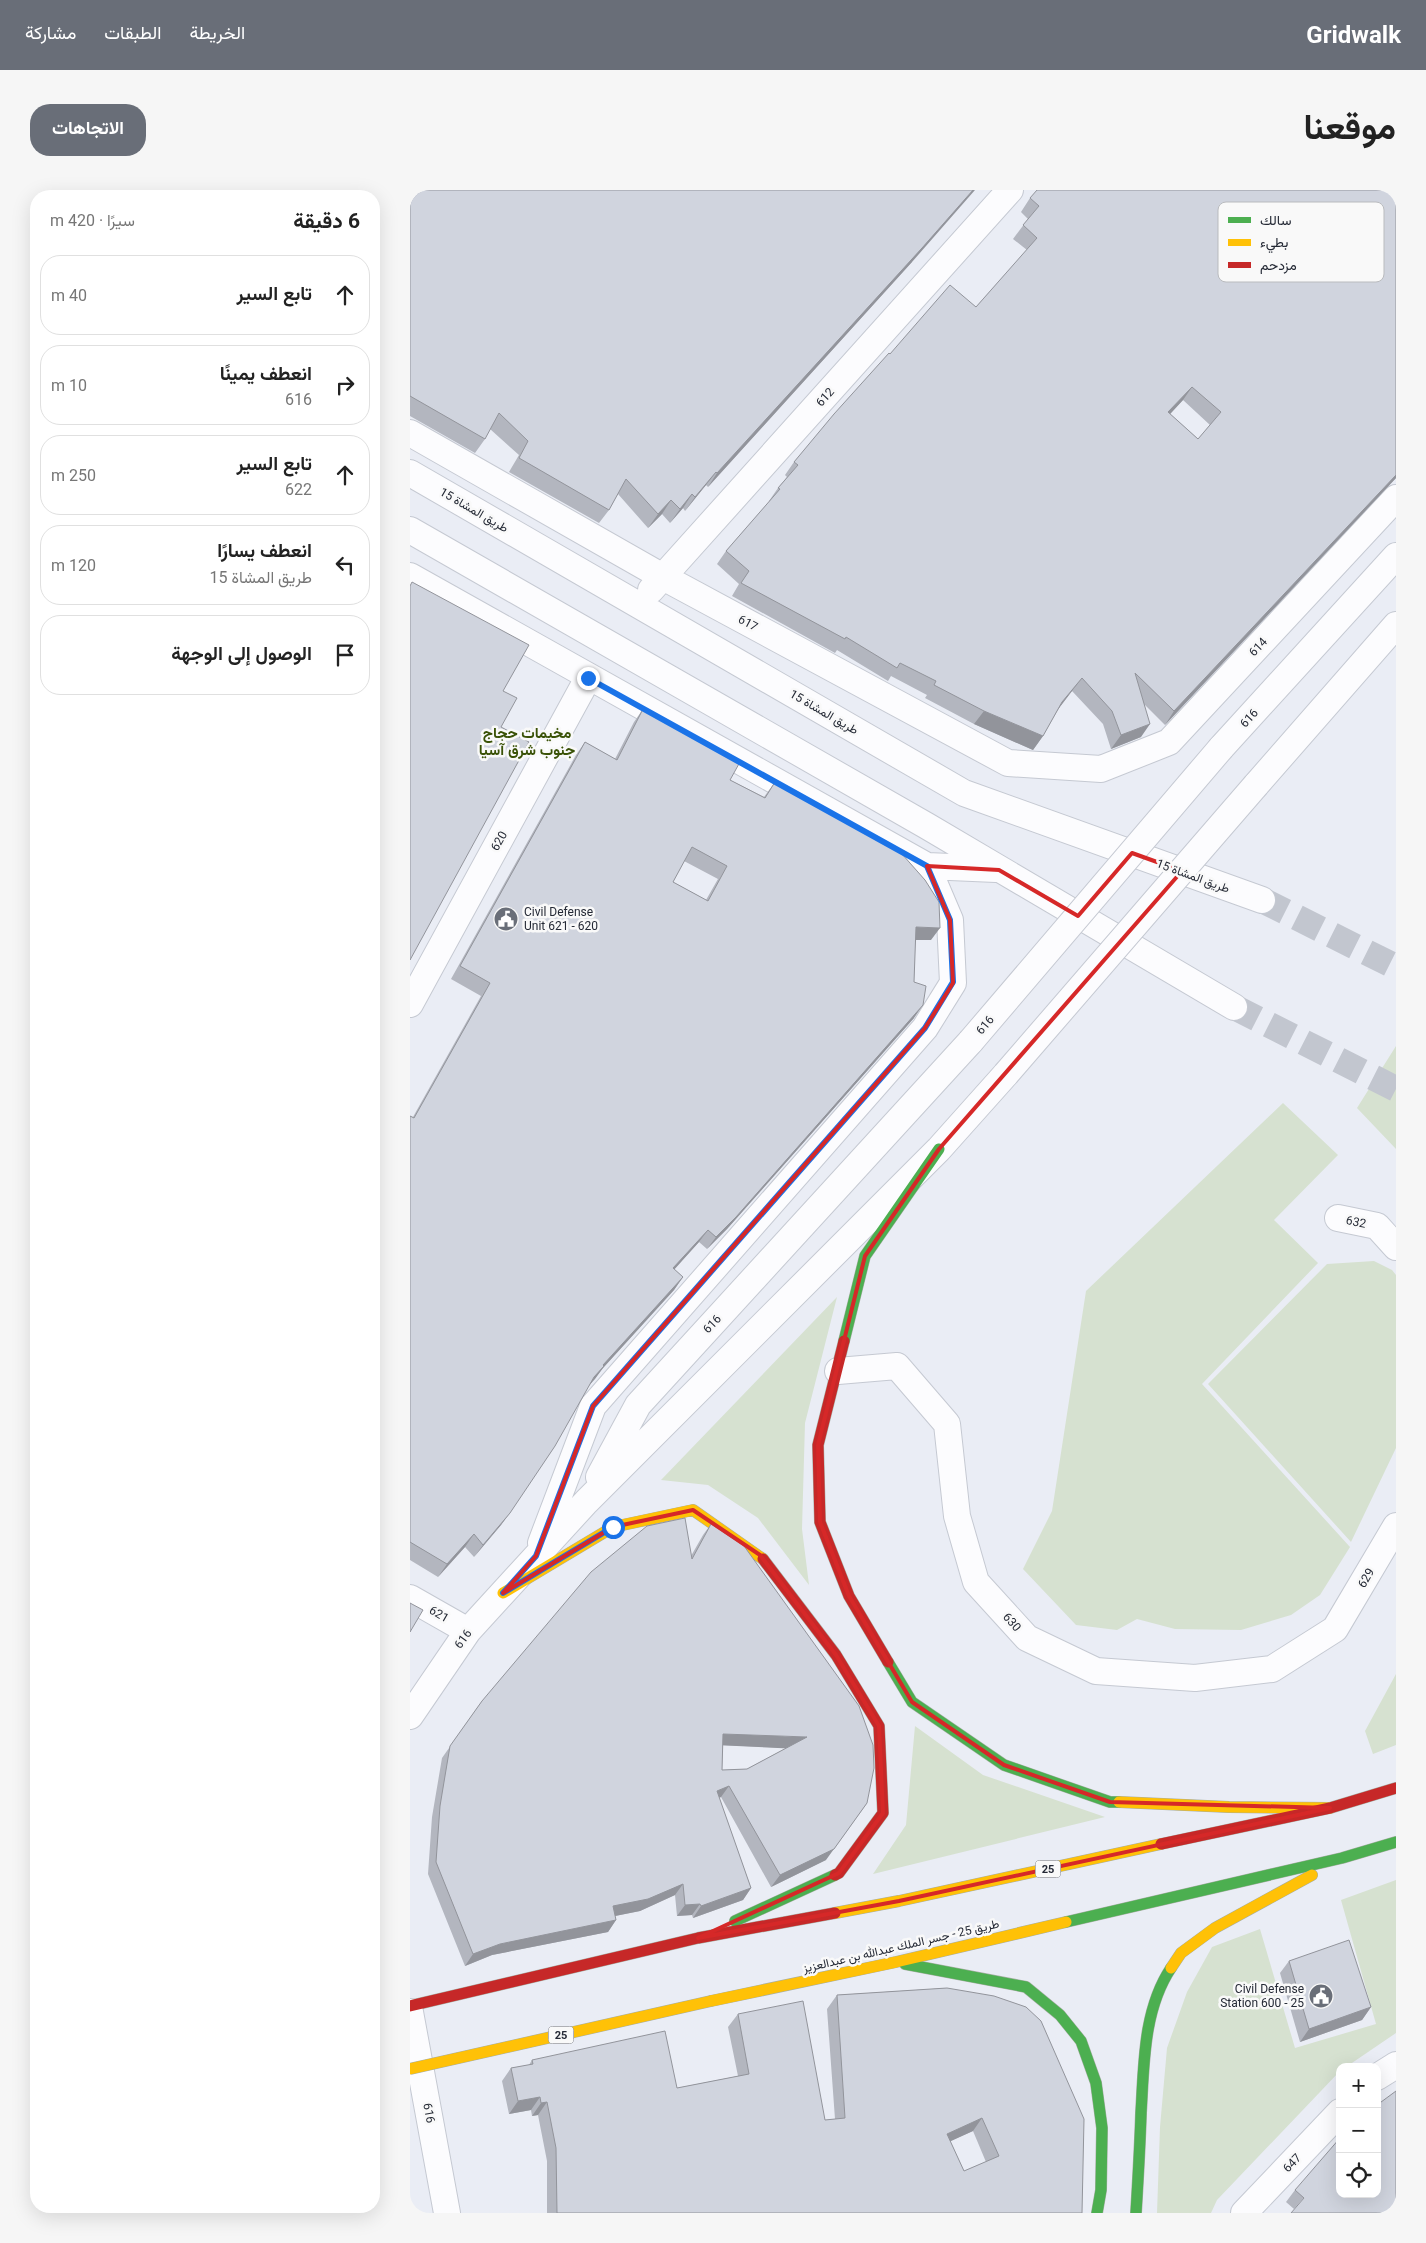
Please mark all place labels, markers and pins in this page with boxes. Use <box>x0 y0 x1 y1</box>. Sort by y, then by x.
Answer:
place label: Civil Defense Unit 621 - 620 <box>524 905 598 933</box>
public building icon: Civil Defense Unit 621 - 620 <box>493 906 519 932</box>
place label: Civil Defense Station 600 - 25 <box>1220 1982 1304 2010</box>
public building icon: Civil Defense Station 600 - 25 <box>1308 1983 1334 2009</box>

